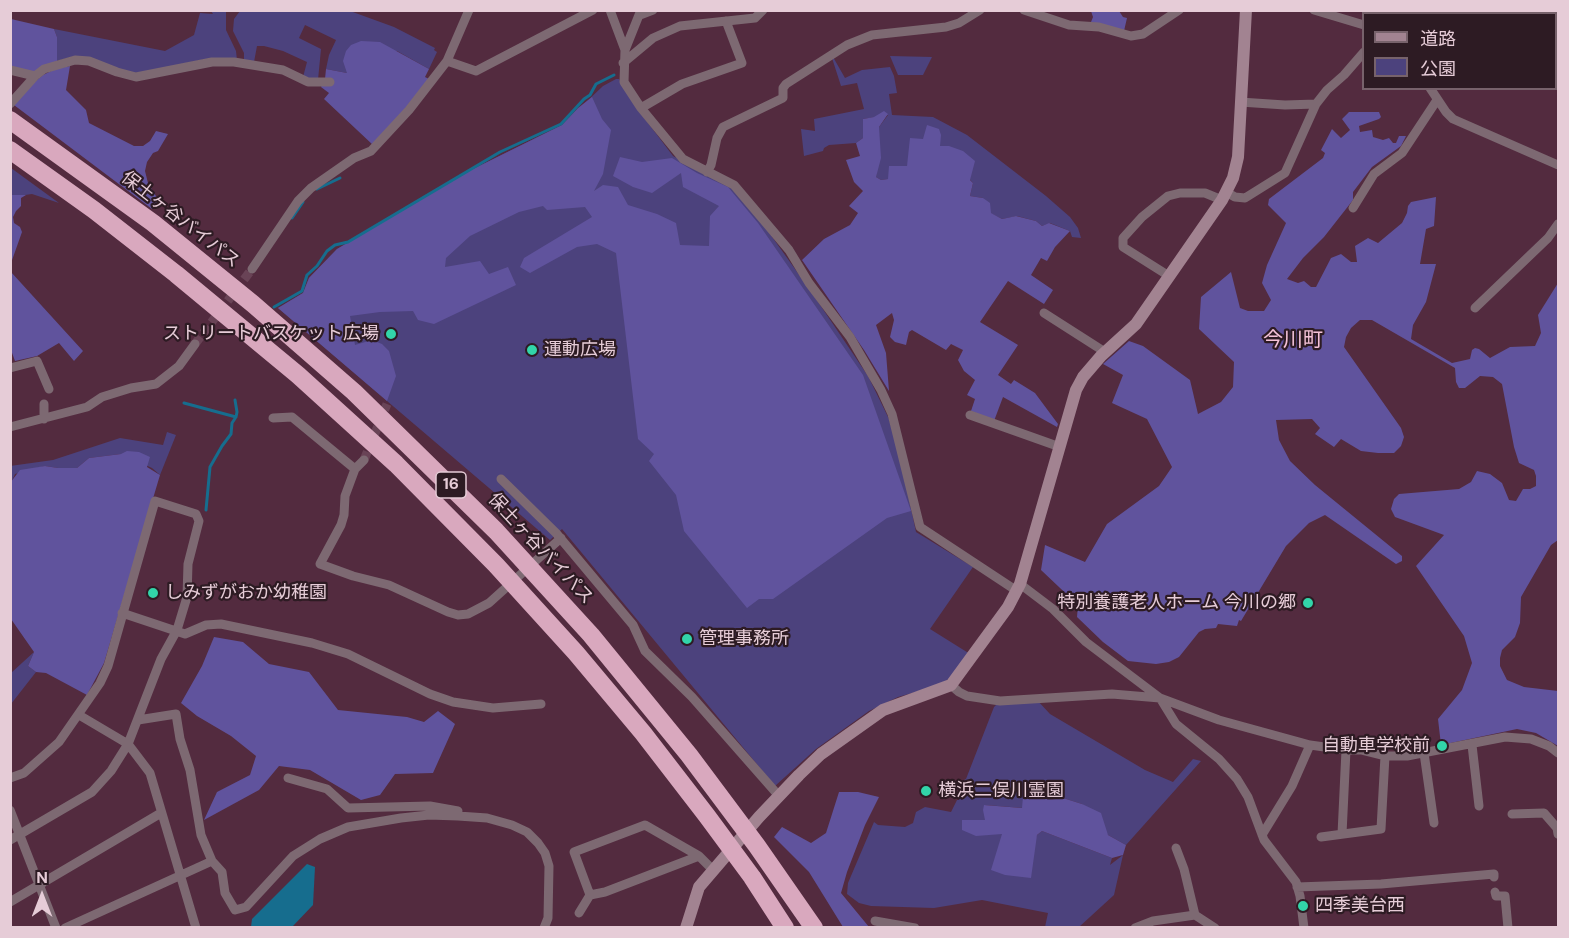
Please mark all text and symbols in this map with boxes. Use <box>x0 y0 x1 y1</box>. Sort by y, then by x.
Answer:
legend <box>1362 12 1557 90</box>
text: 道路 <box>1420 27 1456 51</box>
text: 公園 <box>1420 57 1456 81</box>
street label: 保土ヶ谷バイパス <box>117 167 243 273</box>
place label: ストリートバスケット広場 <box>163 323 379 345</box>
marker: ストリートバスケット広場 <box>384 327 398 341</box>
district label: 今川町 <box>1263 329 1323 353</box>
place label: 運動広場 <box>544 339 616 361</box>
marker: 運動広場 <box>525 343 539 357</box>
road number: 16 <box>436 472 466 498</box>
street label: 保土ヶ谷バイパス <box>483 489 597 609</box>
place label: しみずがおか幼稚園 <box>165 582 327 604</box>
marker: しみずがおか幼稚園 <box>146 586 160 600</box>
place label: 特別養護老人ホーム 今川の郷 <box>1057 592 1296 614</box>
marker: 特別養護老人ホーム 今川の郷 <box>1301 596 1315 610</box>
place label: 管理事務所 <box>699 628 789 650</box>
marker: 管理事務所 <box>680 632 694 646</box>
place label: 自動車学校前 <box>1322 735 1430 757</box>
marker: 自動車学校前 <box>1435 739 1449 753</box>
place label: 横浜二俣川霊園 <box>938 780 1064 802</box>
marker: 横浜二俣川霊園 <box>919 784 933 798</box>
north arrow <box>12 866 72 926</box>
text: N <box>36 867 48 888</box>
place label: 四季美台西 <box>1315 895 1405 917</box>
marker: 四季美台西 <box>1296 899 1310 913</box>

